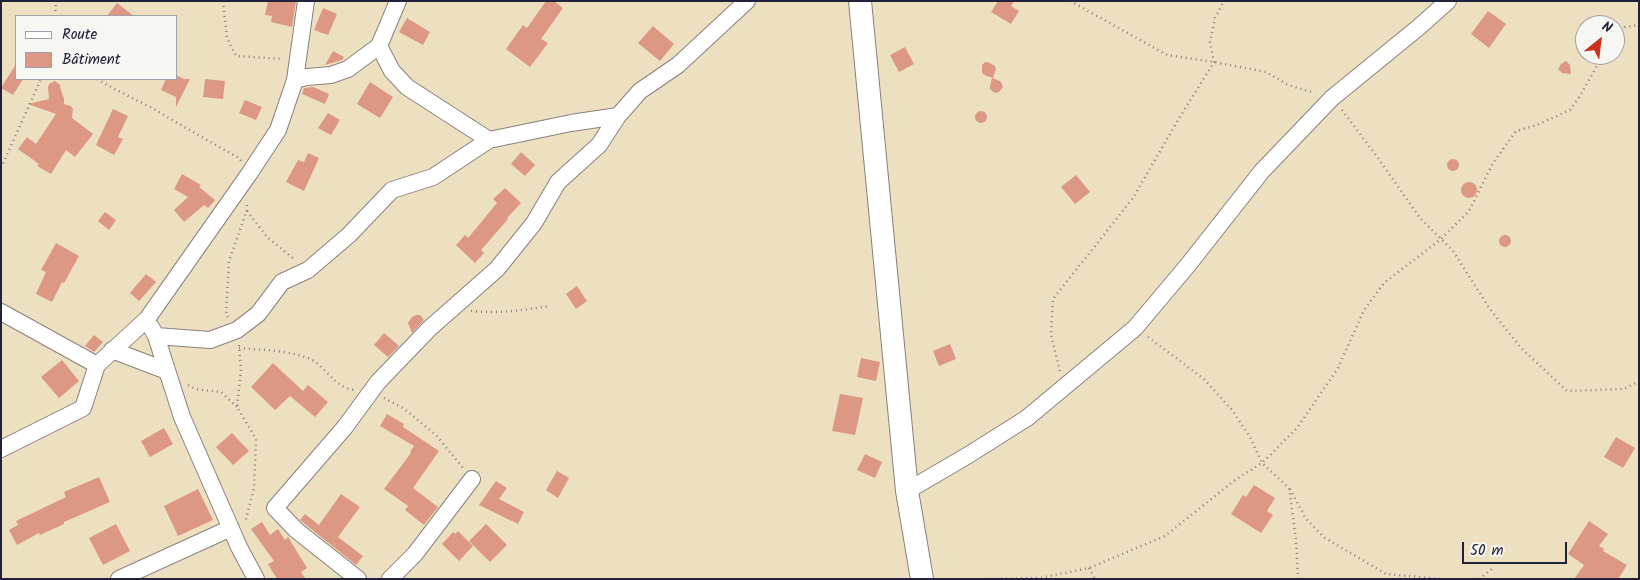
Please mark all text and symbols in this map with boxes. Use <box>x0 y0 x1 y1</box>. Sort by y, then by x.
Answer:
legend <box>15 15 178 80</box>
north arrow <box>1575 15 1625 65</box>
text: N <box>1598 16 1616 40</box>
text: Route <box>62 23 97 47</box>
text: Bâtiment <box>62 48 121 72</box>
scale bar <box>1465 532 1570 564</box>
text: 50 m <box>1470 539 1504 563</box>

